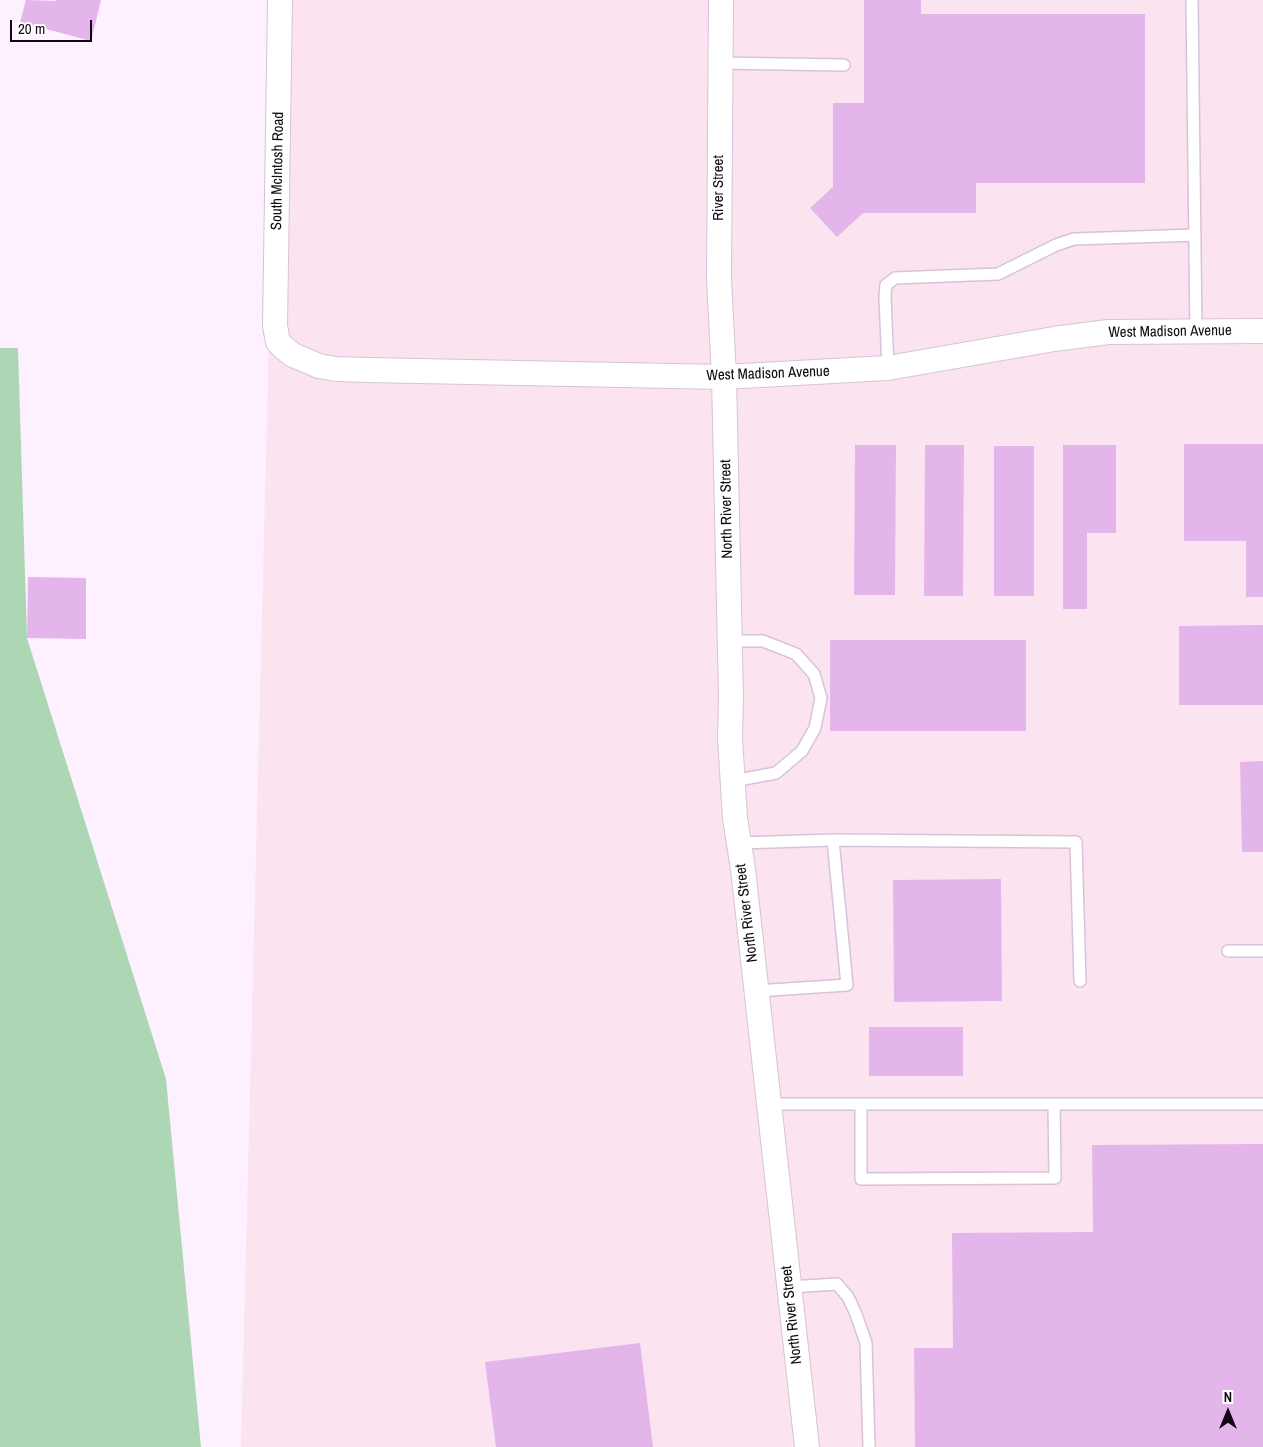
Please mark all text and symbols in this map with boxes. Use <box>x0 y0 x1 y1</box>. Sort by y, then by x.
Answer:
scale bar <box>12 10 95 42</box>
text: 20 m <box>18 18 45 39</box>
street label: South McIntosh Road <box>268 112 288 230</box>
street label: River Street <box>710 155 728 221</box>
street label: West Madison Avenue <box>1108 322 1232 342</box>
street label: West Madison Avenue <box>706 363 830 385</box>
street label: North River Street <box>717 459 737 559</box>
street label: North River Street <box>732 863 762 963</box>
street label: North River Street <box>778 1265 806 1365</box>
north arrow <box>1203 1387 1253 1437</box>
text: N <box>1224 1388 1232 1406</box>

